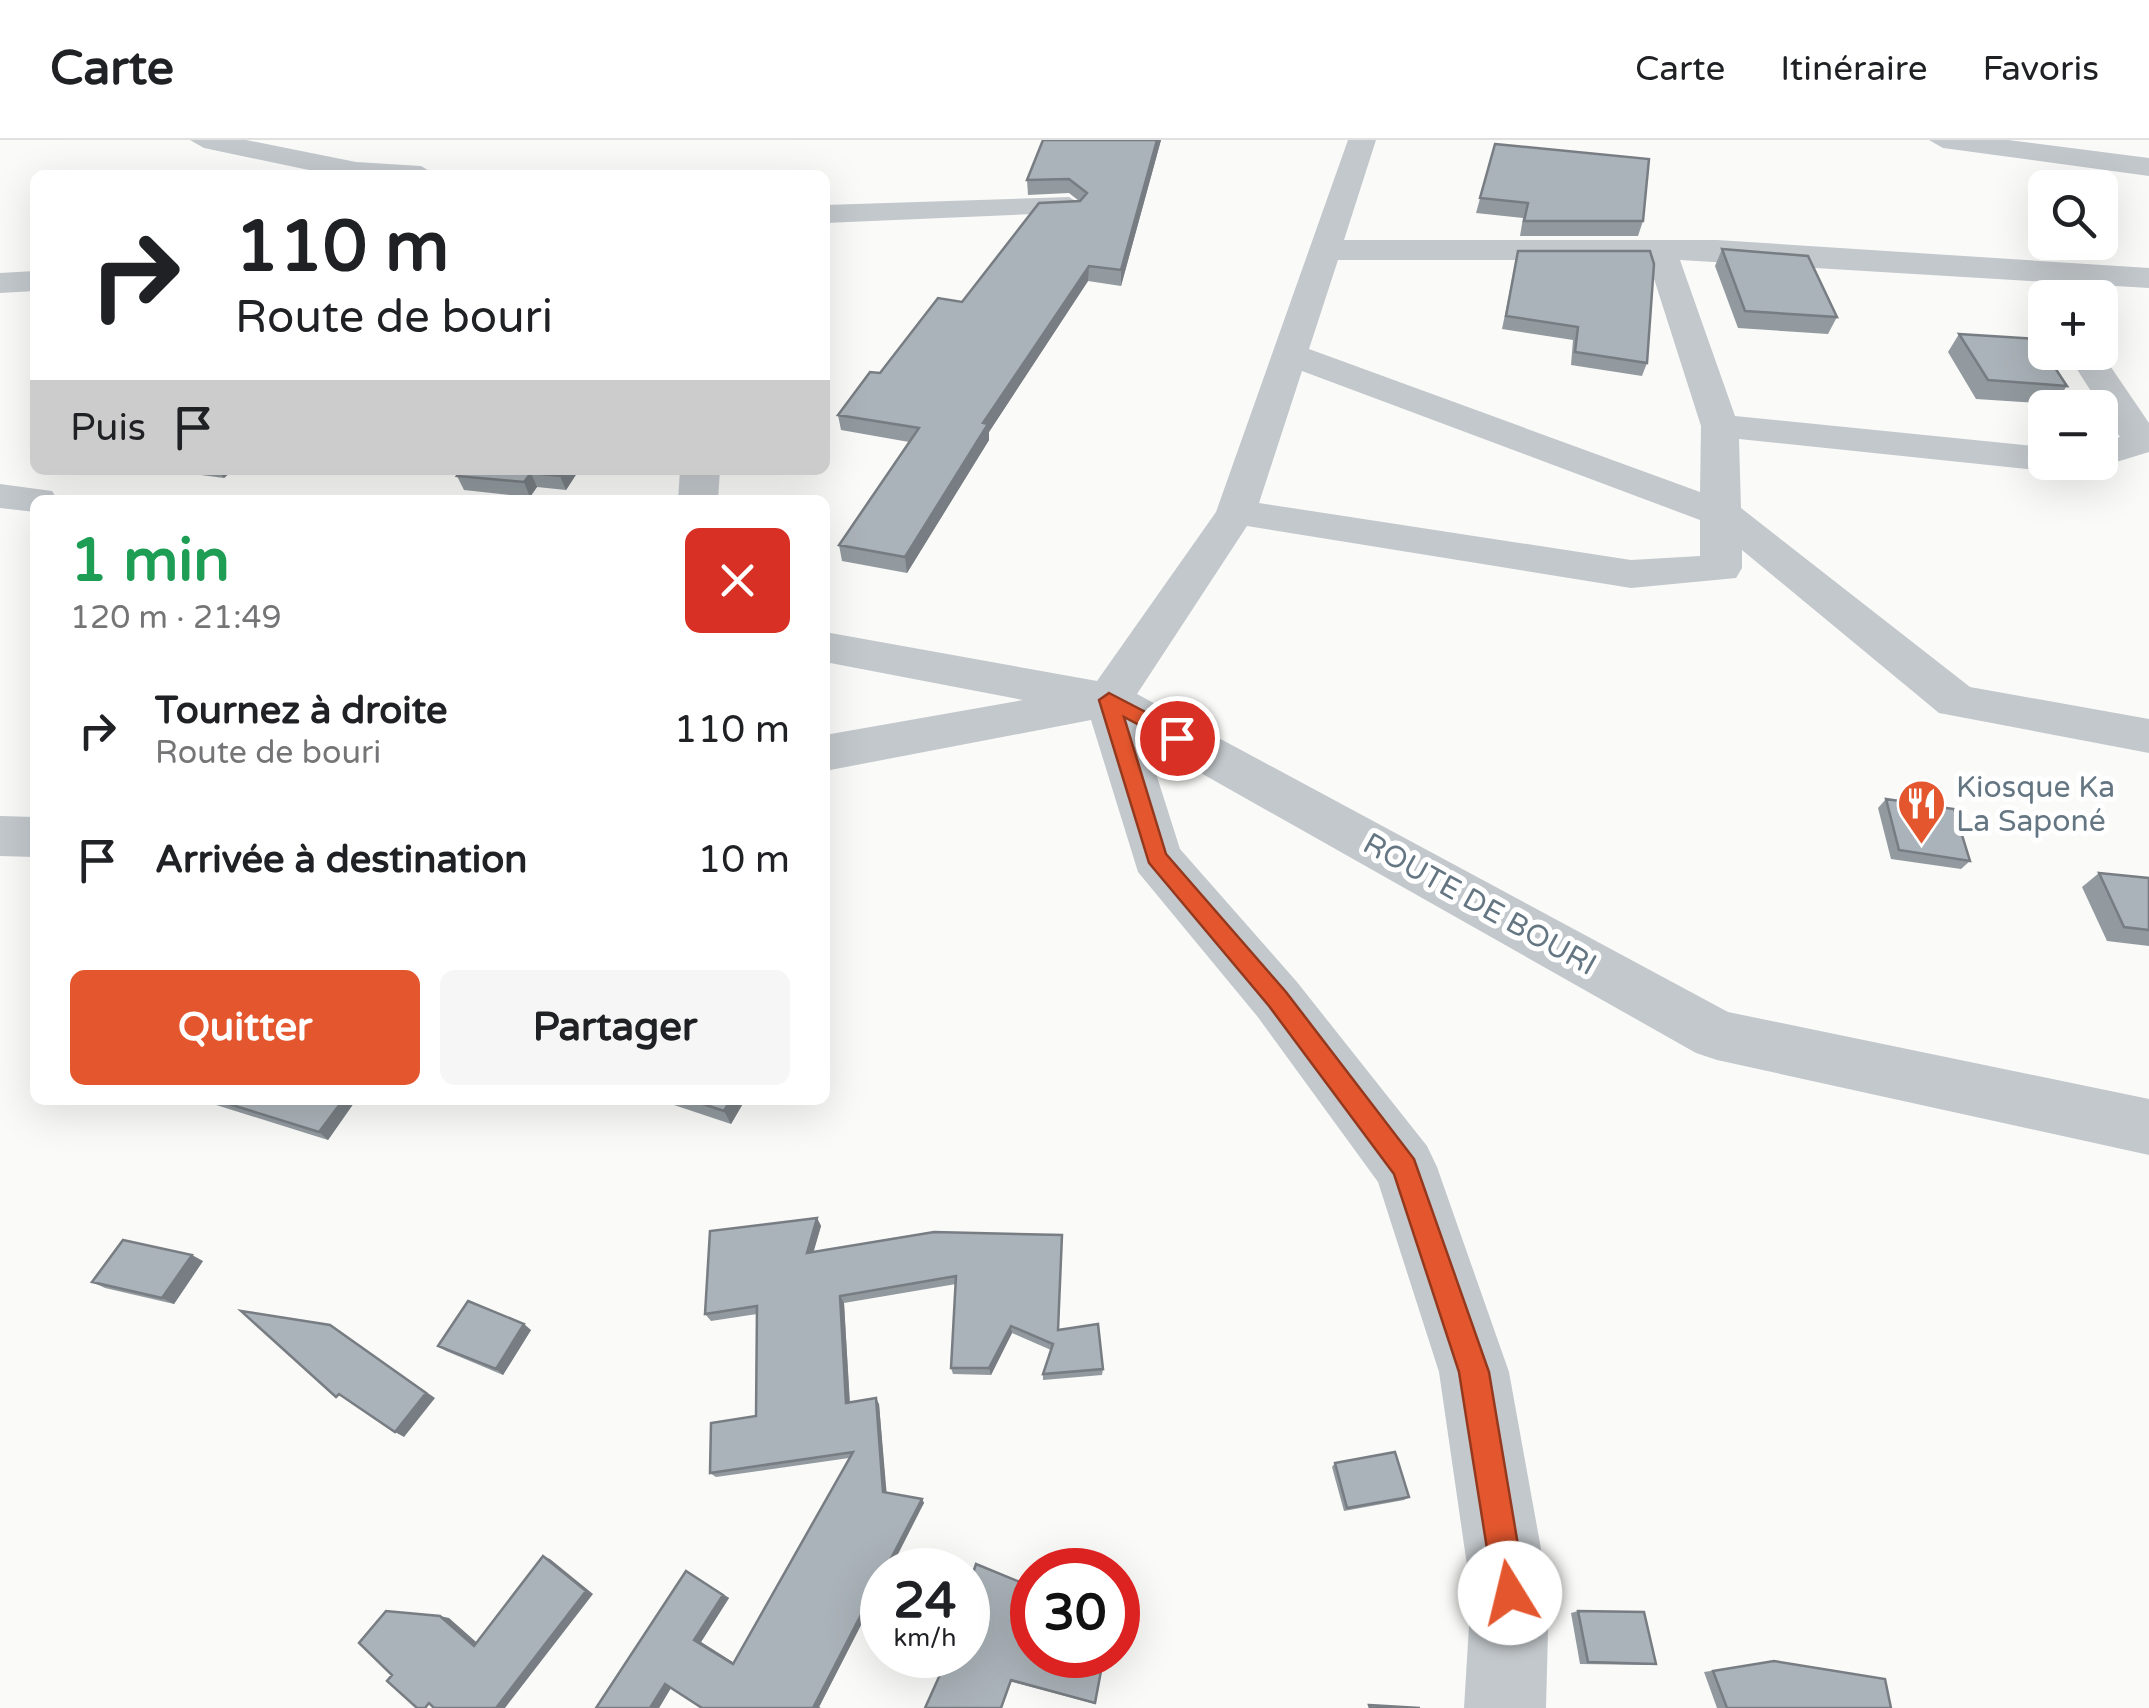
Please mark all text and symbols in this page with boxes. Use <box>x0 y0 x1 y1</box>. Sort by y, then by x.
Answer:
text: Carte <box>50 40 174 98</box>
text: Carte <box>1635 48 1725 90</box>
text: Itinéraire <box>1780 48 1928 90</box>
text: Favoris <box>1983 48 2099 90</box>
map controls <box>2028 170 2118 480</box>
button: search <box>2028 170 2118 260</box>
text: 110 m <box>235 206 449 290</box>
icon: right <box>70 210 200 340</box>
button: + <box>2028 280 2118 370</box>
text: Route de bouri <box>235 291 553 345</box>
button: − <box>2028 390 2118 480</box>
icon: arrive <box>166 400 221 455</box>
text: Puis <box>70 405 146 451</box>
text: 1 min <box>70 525 230 597</box>
button: close <box>685 528 790 633</box>
text: 120 m · 21:49 <box>70 599 282 637</box>
text: Tournez à droite <box>155 688 448 734</box>
pin <box>1135 696 1220 781</box>
icon: right <box>70 703 125 758</box>
text: 110 m <box>674 707 790 753</box>
icon: arrive <box>1150 711 1205 766</box>
text: Route de bouri <box>155 734 381 772</box>
place label: Kiosque Ka La Saponé <box>1956 769 2115 840</box>
restaurant icon: Kiosque Ka La Saponé <box>1895 778 1947 846</box>
street label: ROUTE DE BOURI <box>1357 825 1603 984</box>
icon: arrive <box>70 833 125 888</box>
text: Arrivée à destination <box>155 837 528 883</box>
text: 10 m <box>698 837 790 883</box>
button: Quitter <box>70 970 420 1085</box>
button: Partager <box>440 970 790 1085</box>
position arrow <box>1458 1541 1562 1645</box>
speed limit sign: 30 <box>1010 1548 1140 1678</box>
text: 24 <box>894 1571 956 1631</box>
text: km/h <box>894 1623 956 1653</box>

